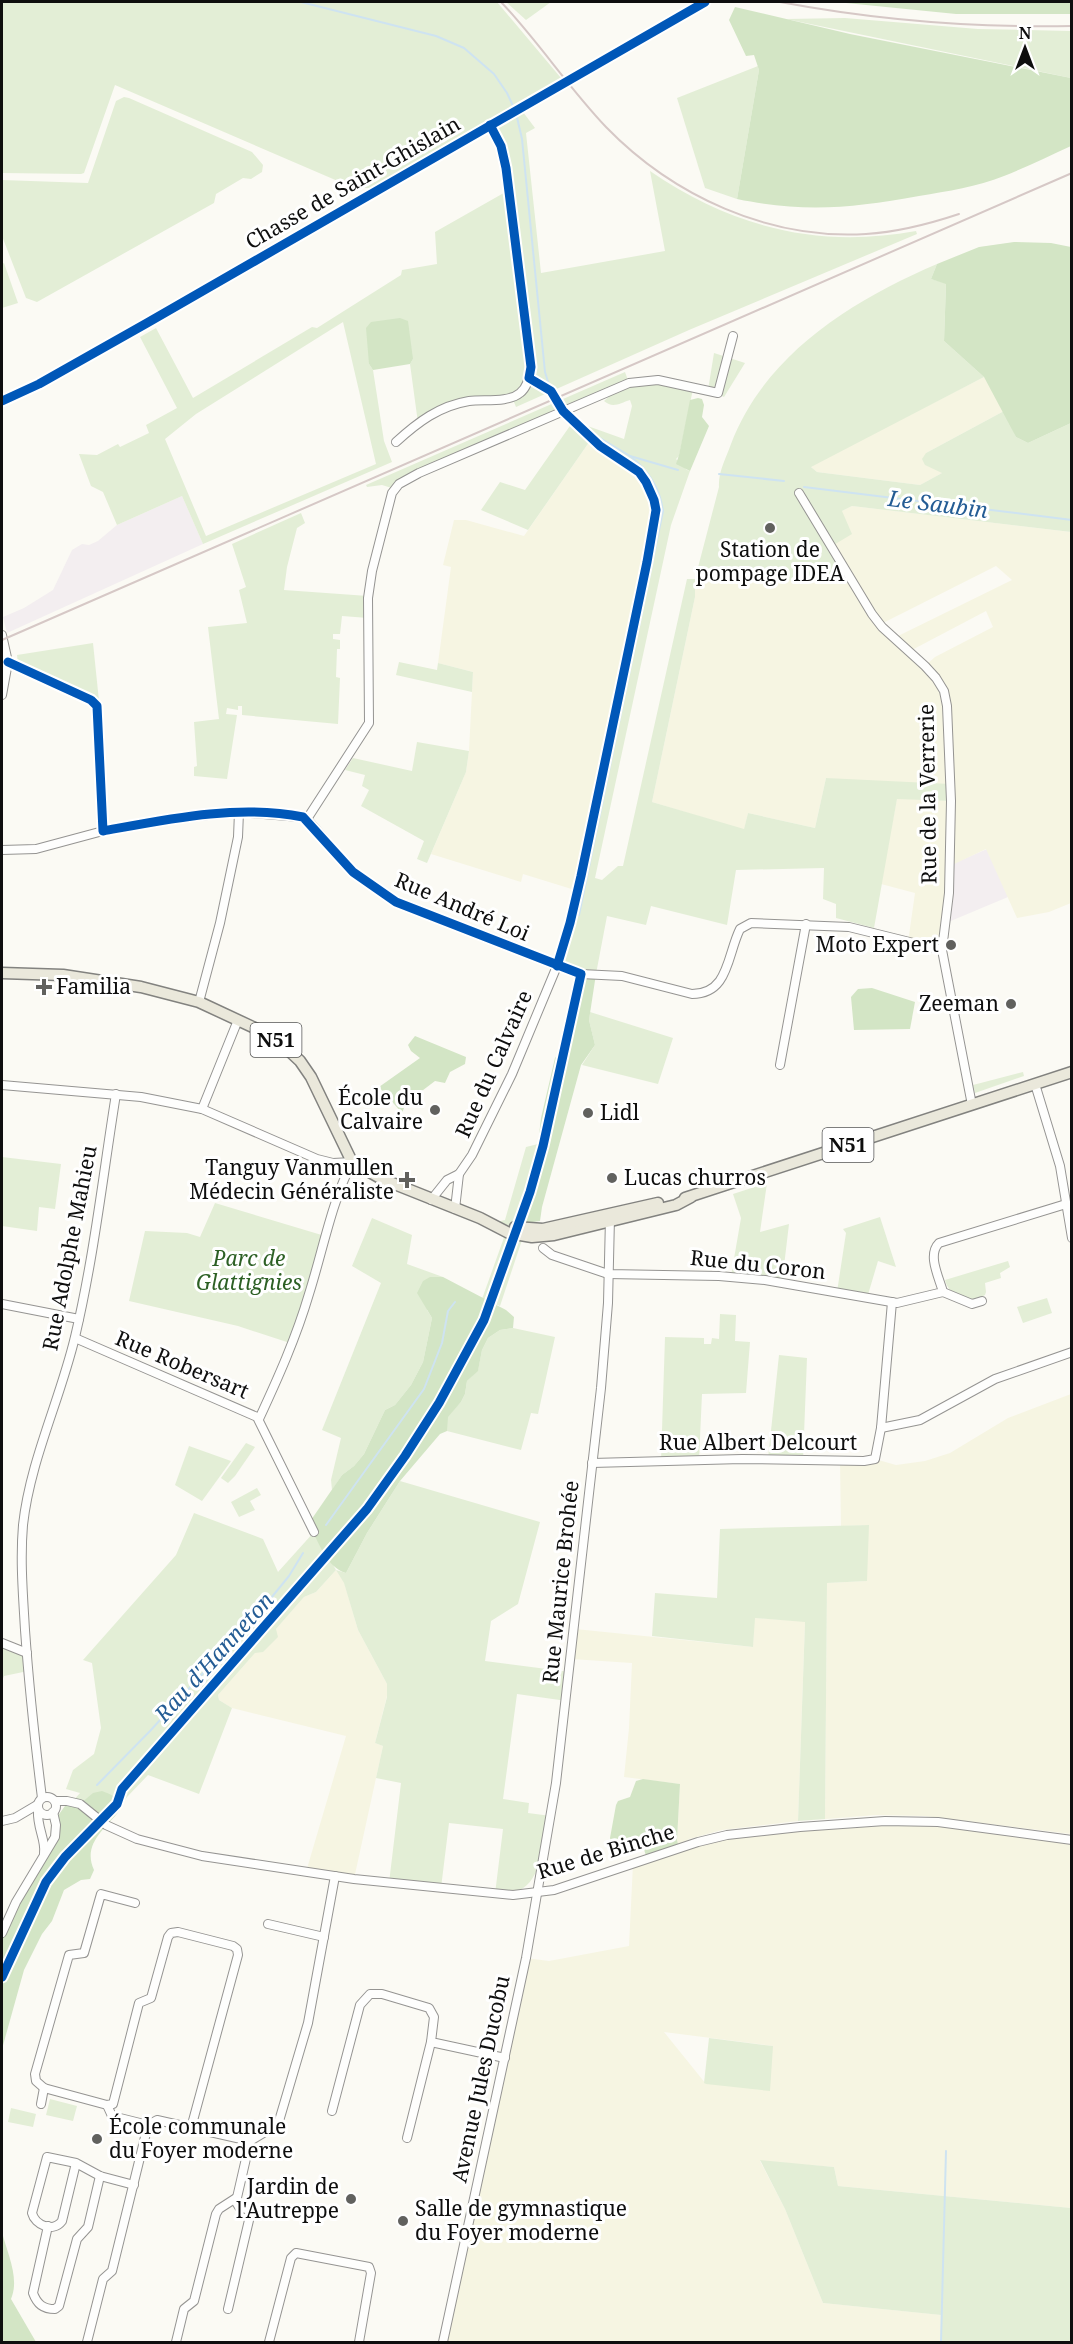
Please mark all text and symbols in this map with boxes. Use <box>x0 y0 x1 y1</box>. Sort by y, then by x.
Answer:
north arrow <box>995 18 1055 78</box>
text: N <box>1019 22 1032 44</box>
street label: Chasse de Saint-Ghislain <box>240 109 465 255</box>
water label: Le Saubin <box>885 482 990 524</box>
marker: Station de pompage IDEA <box>763 521 777 535</box>
place label: Station de pompage IDEA <box>696 535 844 587</box>
street label: Rue de la Verrerie <box>911 704 943 884</box>
street label: Rue André Loi <box>391 865 534 947</box>
place label: Moto Expert <box>816 930 939 958</box>
marker: Moto Expert <box>944 938 958 952</box>
place label: Familia <box>56 972 131 1000</box>
marker: Familia <box>37 980 51 994</box>
street label: Rue du Calvaire <box>448 985 538 1142</box>
place label: Zeeman <box>919 989 999 1017</box>
marker: Zeeman <box>1004 997 1018 1011</box>
road number: N51 <box>250 1023 302 1057</box>
place label: École du Calvaire <box>338 1083 423 1135</box>
place label: Lidl <box>600 1098 640 1126</box>
marker: École du Calvaire <box>428 1103 442 1117</box>
marker: Lidl <box>581 1106 595 1120</box>
road number: N51 <box>822 1128 874 1162</box>
street label: Rue Adolphe Mahieu <box>35 1143 103 1353</box>
place label: Tanguy Vanmullen Médecin Généraliste <box>189 1153 394 1205</box>
place label: Lucas churros <box>624 1163 766 1191</box>
marker: Tanguy Vanmullen Médecin Généraliste <box>398 1171 416 1189</box>
marker: Lucas churros <box>605 1171 619 1185</box>
street label: Rue du Coron <box>689 1243 827 1285</box>
park label: Parc de Glattignies <box>196 1244 302 1296</box>
street label: Rue Robersart <box>111 1323 253 1405</box>
street label: Rue Albert Delcourt <box>659 1428 857 1456</box>
street label: Rue Maurice Brohée <box>535 1479 585 1685</box>
water label: Rau d'Hanneton <box>146 1585 280 1728</box>
street label: Rue de Binche <box>534 1817 678 1885</box>
street label: Avenue Jules Ducobu <box>444 1973 516 2185</box>
place label: École communale du Foyer moderne <box>109 2112 293 2164</box>
marker: École communale du Foyer moderne <box>90 2132 104 2146</box>
place label: Jardin de l'Autreppe <box>236 2172 339 2224</box>
marker: Jardin de l'Autreppe <box>344 2192 358 2206</box>
place label: Salle de gymnastique du Foyer moderne <box>415 2194 627 2246</box>
marker: Salle de gymnastique du Foyer moderne <box>396 2214 410 2228</box>

